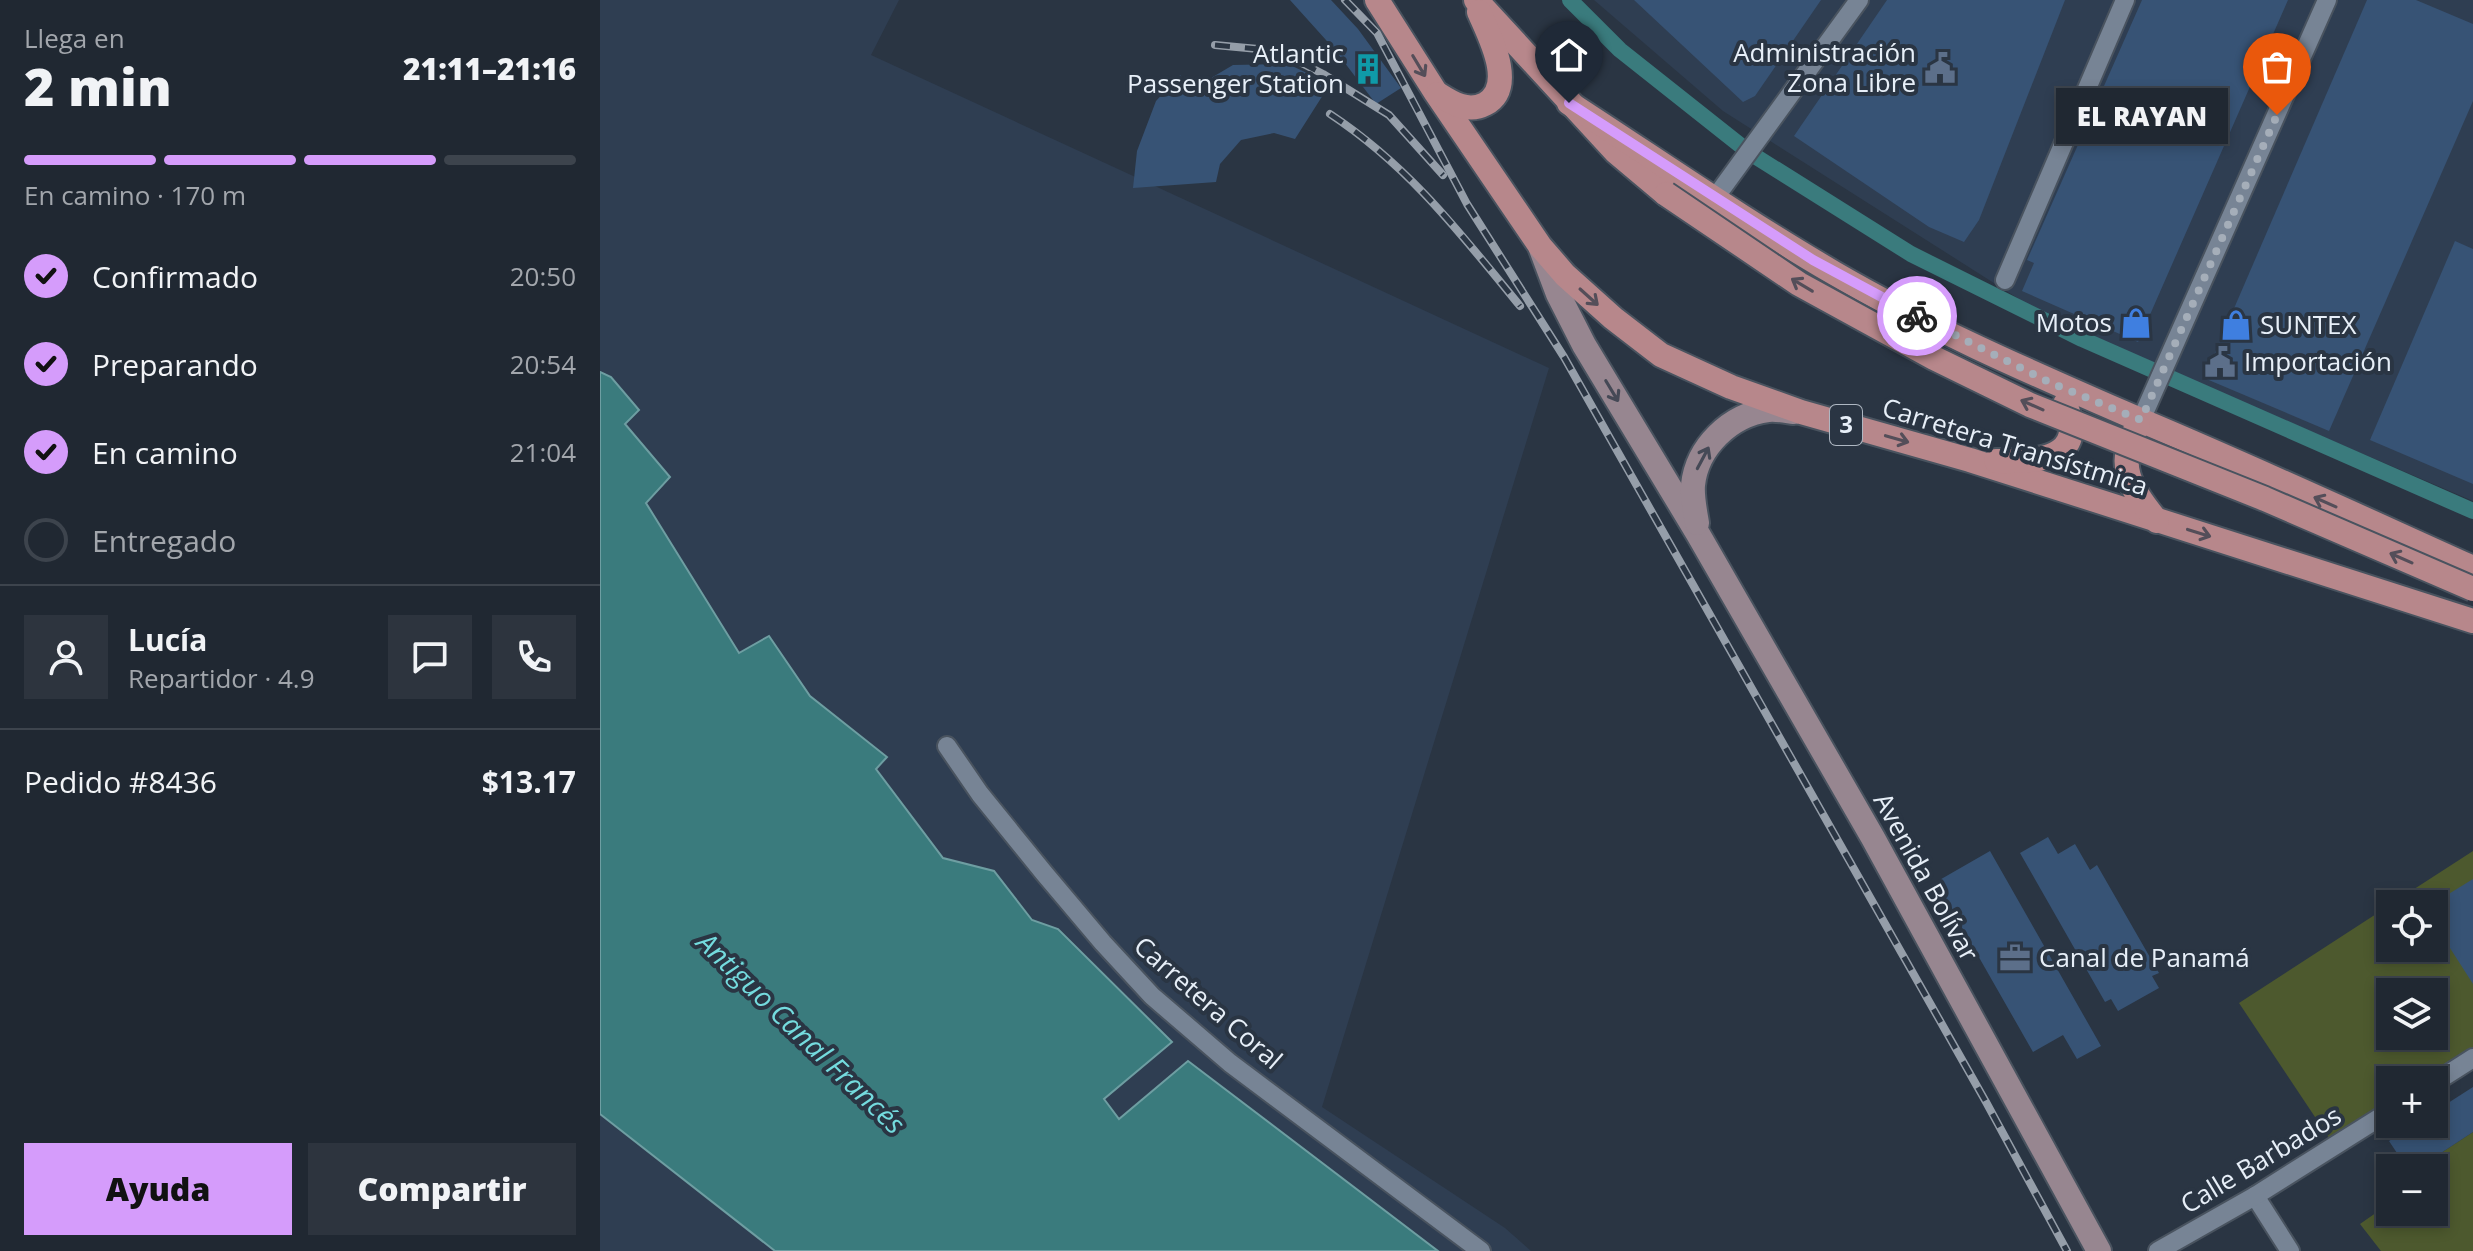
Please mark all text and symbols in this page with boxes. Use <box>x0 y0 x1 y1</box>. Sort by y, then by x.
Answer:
text: Llega en <box>24 20 125 56</box>
pin <box>1535 21 1603 103</box>
icon: home <box>1547 33 1591 77</box>
pin <box>2243 33 2311 115</box>
place label: Administración Zona Libre <box>1733 34 1916 100</box>
place label: Atlantic Passenger Station <box>1127 35 1344 101</box>
icon: bag <box>2255 45 2299 89</box>
text: 21:11–21:16 <box>403 48 576 89</box>
text: 2 min <box>24 50 172 121</box>
public building icon: Administración Zona Libre <box>1923 51 1957 85</box>
building icon: Atlantic Passenger Station <box>1351 52 1385 86</box>
one-way arrow <box>1412 54 1428 77</box>
callout: EL RAYAN <box>2057 87 2229 143</box>
text: EL RAYAN <box>2077 98 2207 134</box>
text: En camino · 170 m <box>24 177 246 213</box>
icon: check <box>24 254 68 298</box>
text: Confirmado <box>92 256 258 297</box>
text: 20:50 <box>510 258 576 294</box>
courier <box>1877 276 1957 356</box>
one-way arrow <box>1791 277 1814 293</box>
one-way arrow <box>1579 288 1599 306</box>
icon: bike <box>1895 294 1939 338</box>
place label: Motos <box>2036 304 2112 340</box>
shop icon: Motos <box>2119 306 2153 340</box>
place label: SUNTEX <box>2260 306 2357 342</box>
shop icon: SUNTEX <box>2219 308 2253 342</box>
icon: check <box>24 342 68 386</box>
place label: Importación <box>2244 343 2392 379</box>
text: Preparando <box>92 344 258 385</box>
public building icon: Importación <box>2203 345 2237 379</box>
text: 20:54 <box>510 346 576 382</box>
one-way arrow <box>1604 379 1620 402</box>
street label: Carretera Transístmica <box>1878 389 2152 504</box>
one-way arrow <box>2020 397 2045 412</box>
road number: 3 <box>1830 405 1862 445</box>
icon: check <box>24 430 68 474</box>
text: En camino <box>92 432 238 473</box>
one-way arrow <box>1884 433 1910 448</box>
text: 21:04 <box>510 434 576 470</box>
one-way arrow <box>1695 447 1711 470</box>
one-way arrow <box>2313 493 2338 508</box>
text: Entregado <box>92 520 236 561</box>
one-way arrow <box>2186 527 2211 542</box>
one-way arrow <box>2390 550 2414 565</box>
button: person <box>24 615 108 699</box>
button: chat <box>388 615 472 699</box>
button: phone <box>492 615 576 699</box>
text: Lucía <box>128 619 207 660</box>
text: Repartidor · 4.9 <box>128 660 315 696</box>
text: Pedido #8436 <box>24 761 217 802</box>
text: $13.17 <box>482 761 576 802</box>
street label: Avenida Bolívar <box>1866 786 1988 967</box>
map controls <box>2376 890 2448 1226</box>
button: locate <box>2376 890 2448 962</box>
water label: Antiguo Canal Francés <box>688 922 914 1142</box>
street label: Carretera Coral <box>1127 928 1291 1077</box>
place label: Canal de Panamá <box>2039 939 2250 975</box>
office icon: Canal de Panamá <box>1998 941 2032 975</box>
button: layers <box>2376 978 2448 1050</box>
button: + <box>2376 1066 2448 1138</box>
street label: Calle Barbados <box>2173 1097 2348 1221</box>
button: Ayuda <box>24 1143 292 1235</box>
button: Compartir <box>308 1143 576 1235</box>
button: − <box>2376 1154 2448 1226</box>

